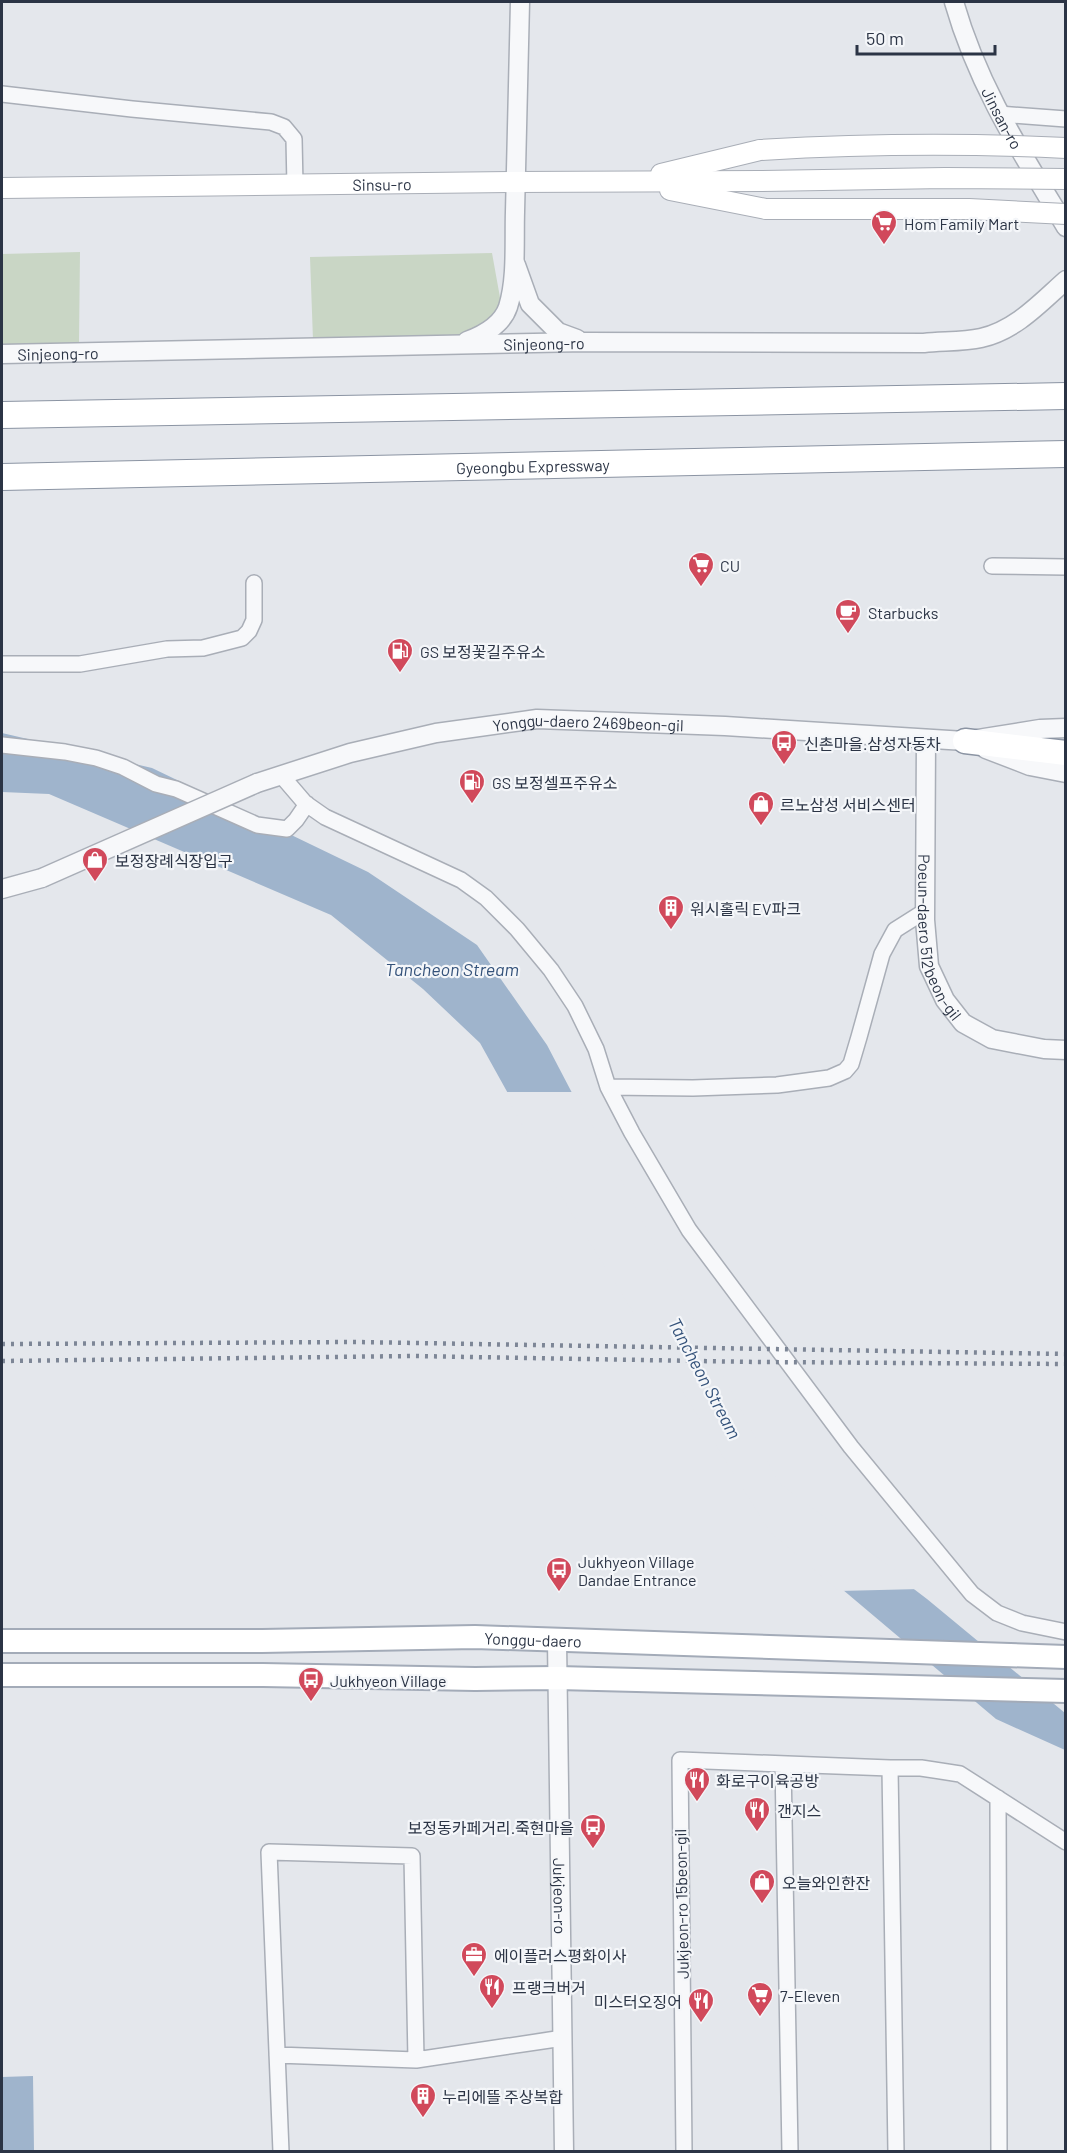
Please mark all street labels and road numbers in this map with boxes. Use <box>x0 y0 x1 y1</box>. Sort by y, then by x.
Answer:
street label: Jinsan-ro <box>979 84 1027 152</box>
street label: Sinsu-ro <box>352 174 412 193</box>
street label: Sinjeong-ro <box>503 333 585 353</box>
street label: Sinjeong-ro <box>17 343 99 363</box>
street label: Gyeongbu Expressway <box>456 454 611 477</box>
street label: Yonggu-daero 2469beon-gil <box>491 709 684 735</box>
street label: Poeun-daero 512beon-gil <box>915 854 966 1023</box>
street label: Yonggu-daero <box>484 1628 582 1650</box>
street label: Jukjeon-ro 15beon-gil <box>670 1829 692 1979</box>
street label: Jukjeon-ro <box>550 1858 571 1934</box>

